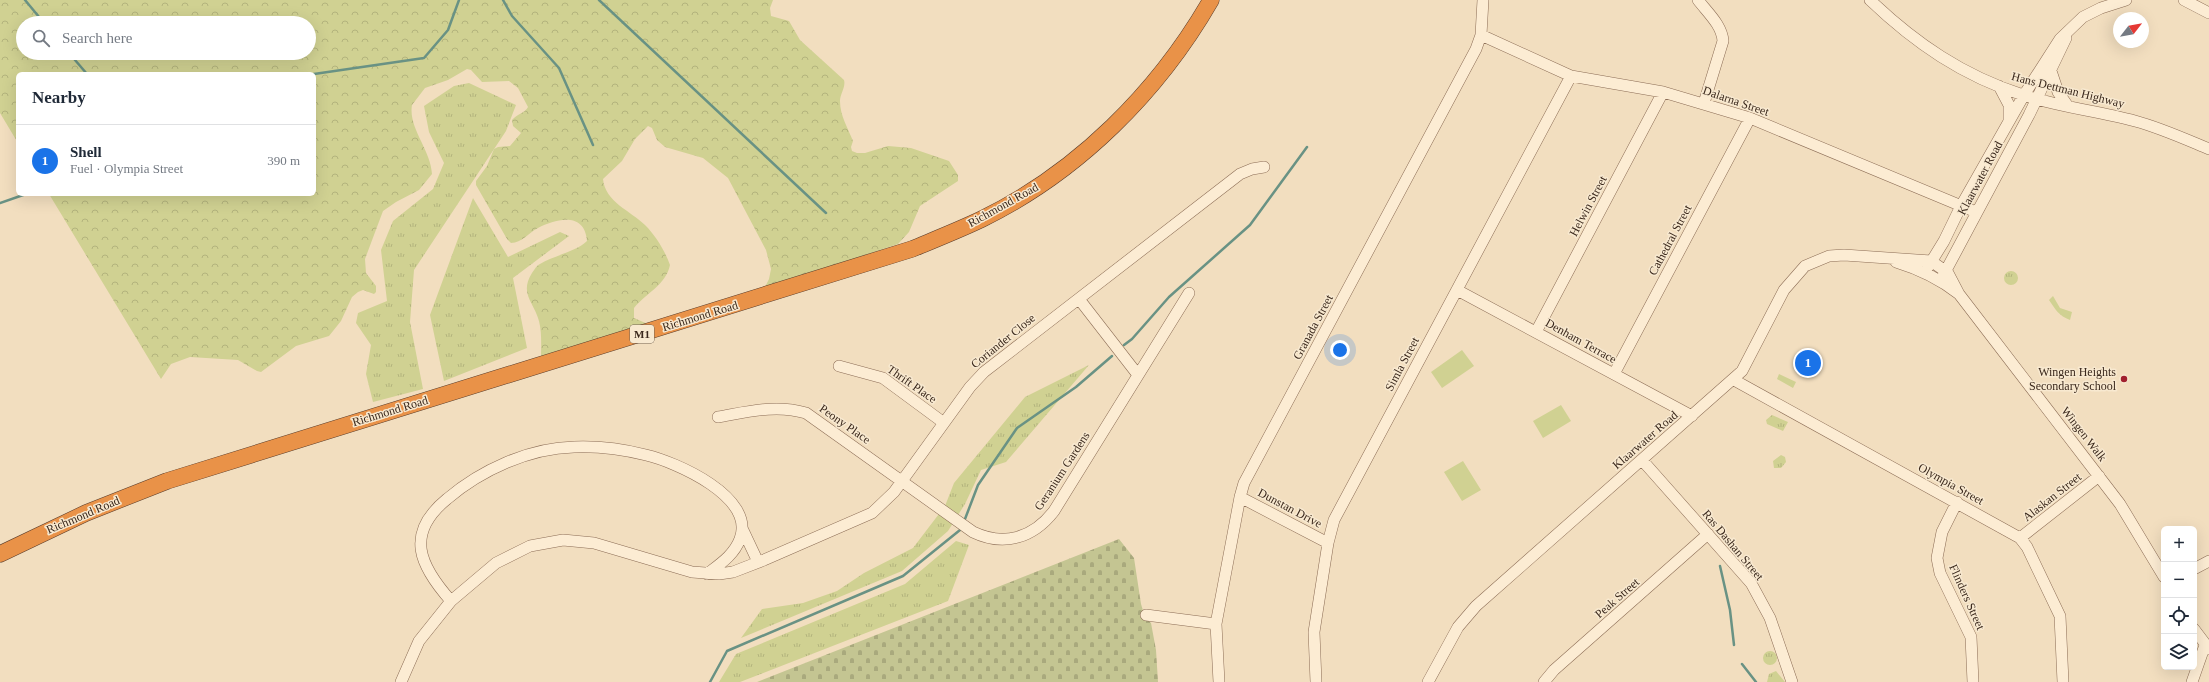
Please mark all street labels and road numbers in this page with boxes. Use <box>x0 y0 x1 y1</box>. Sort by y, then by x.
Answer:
street label: Hans Dettman Highway <box>2010 69 2126 111</box>
street label: Dalarna Street <box>1701 83 1772 119</box>
street label: Klaarwater Road <box>1955 139 2005 217</box>
street label: Helwin Street <box>1566 173 1610 239</box>
street label: Richmond Road <box>965 180 1041 230</box>
street label: Cathedral Street <box>1646 202 1695 278</box>
street label: Granada Street <box>1290 292 1336 362</box>
street label: Richmond Road <box>661 298 739 334</box>
street label: Coriander Close <box>968 311 1038 371</box>
street label: Denham Terrace <box>1543 316 1619 366</box>
road number: M1 <box>630 325 654 343</box>
street label: Simla Street <box>1382 334 1422 393</box>
street label: Thrift Place <box>885 362 939 406</box>
street label: Richmond Road <box>351 393 429 429</box>
street label: Peony Place <box>817 401 873 447</box>
street label: Wingen Walk <box>2058 404 2110 464</box>
street label: Klaarwater Road <box>1610 408 1680 472</box>
street label: Geranium Gardens <box>1031 429 1093 513</box>
street label: Olympia Street <box>1916 460 1987 508</box>
street label: Alaskan Street <box>2020 469 2085 524</box>
street label: Dunstan Drive <box>1256 485 1324 531</box>
street label: Richmond Road <box>44 493 122 537</box>
street label: Ras Dashan Street <box>1699 507 1767 584</box>
street label: Flinders Street <box>1946 562 1988 633</box>
street label: Peak Street <box>1592 574 1643 621</box>

